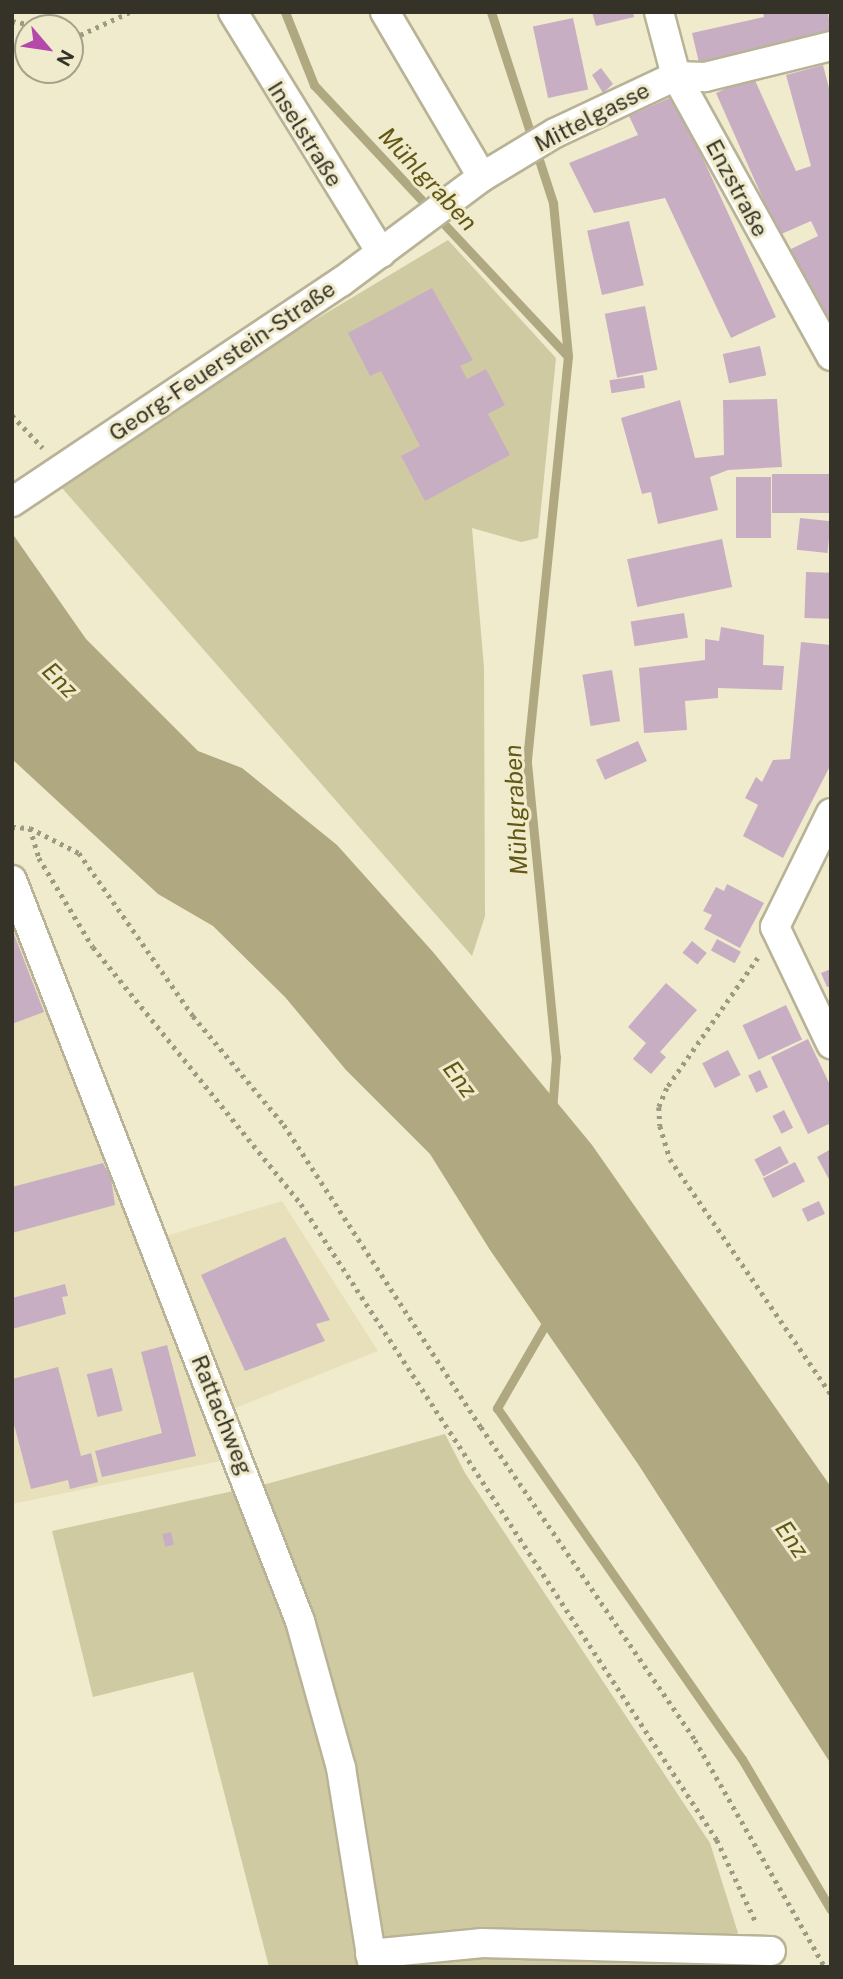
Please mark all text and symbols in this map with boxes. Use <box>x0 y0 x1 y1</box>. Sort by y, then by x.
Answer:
north arrow <box>14 14 84 84</box>
text: N <box>52 46 79 70</box>
street label: Inselstraße <box>262 76 348 192</box>
street label: Mittelgasse <box>530 76 654 158</box>
water label: Mühlgraben <box>373 121 483 237</box>
street label: Enzstraße <box>700 135 774 241</box>
street label: Georg-Feuerstein-Straße <box>103 275 341 447</box>
water label: Enz <box>36 656 84 704</box>
water label: Mühlgraben <box>498 744 534 876</box>
water label: Enz <box>437 1055 483 1103</box>
street label: Rattachweg <box>185 1351 259 1479</box>
water label: Enz <box>769 1515 815 1563</box>

